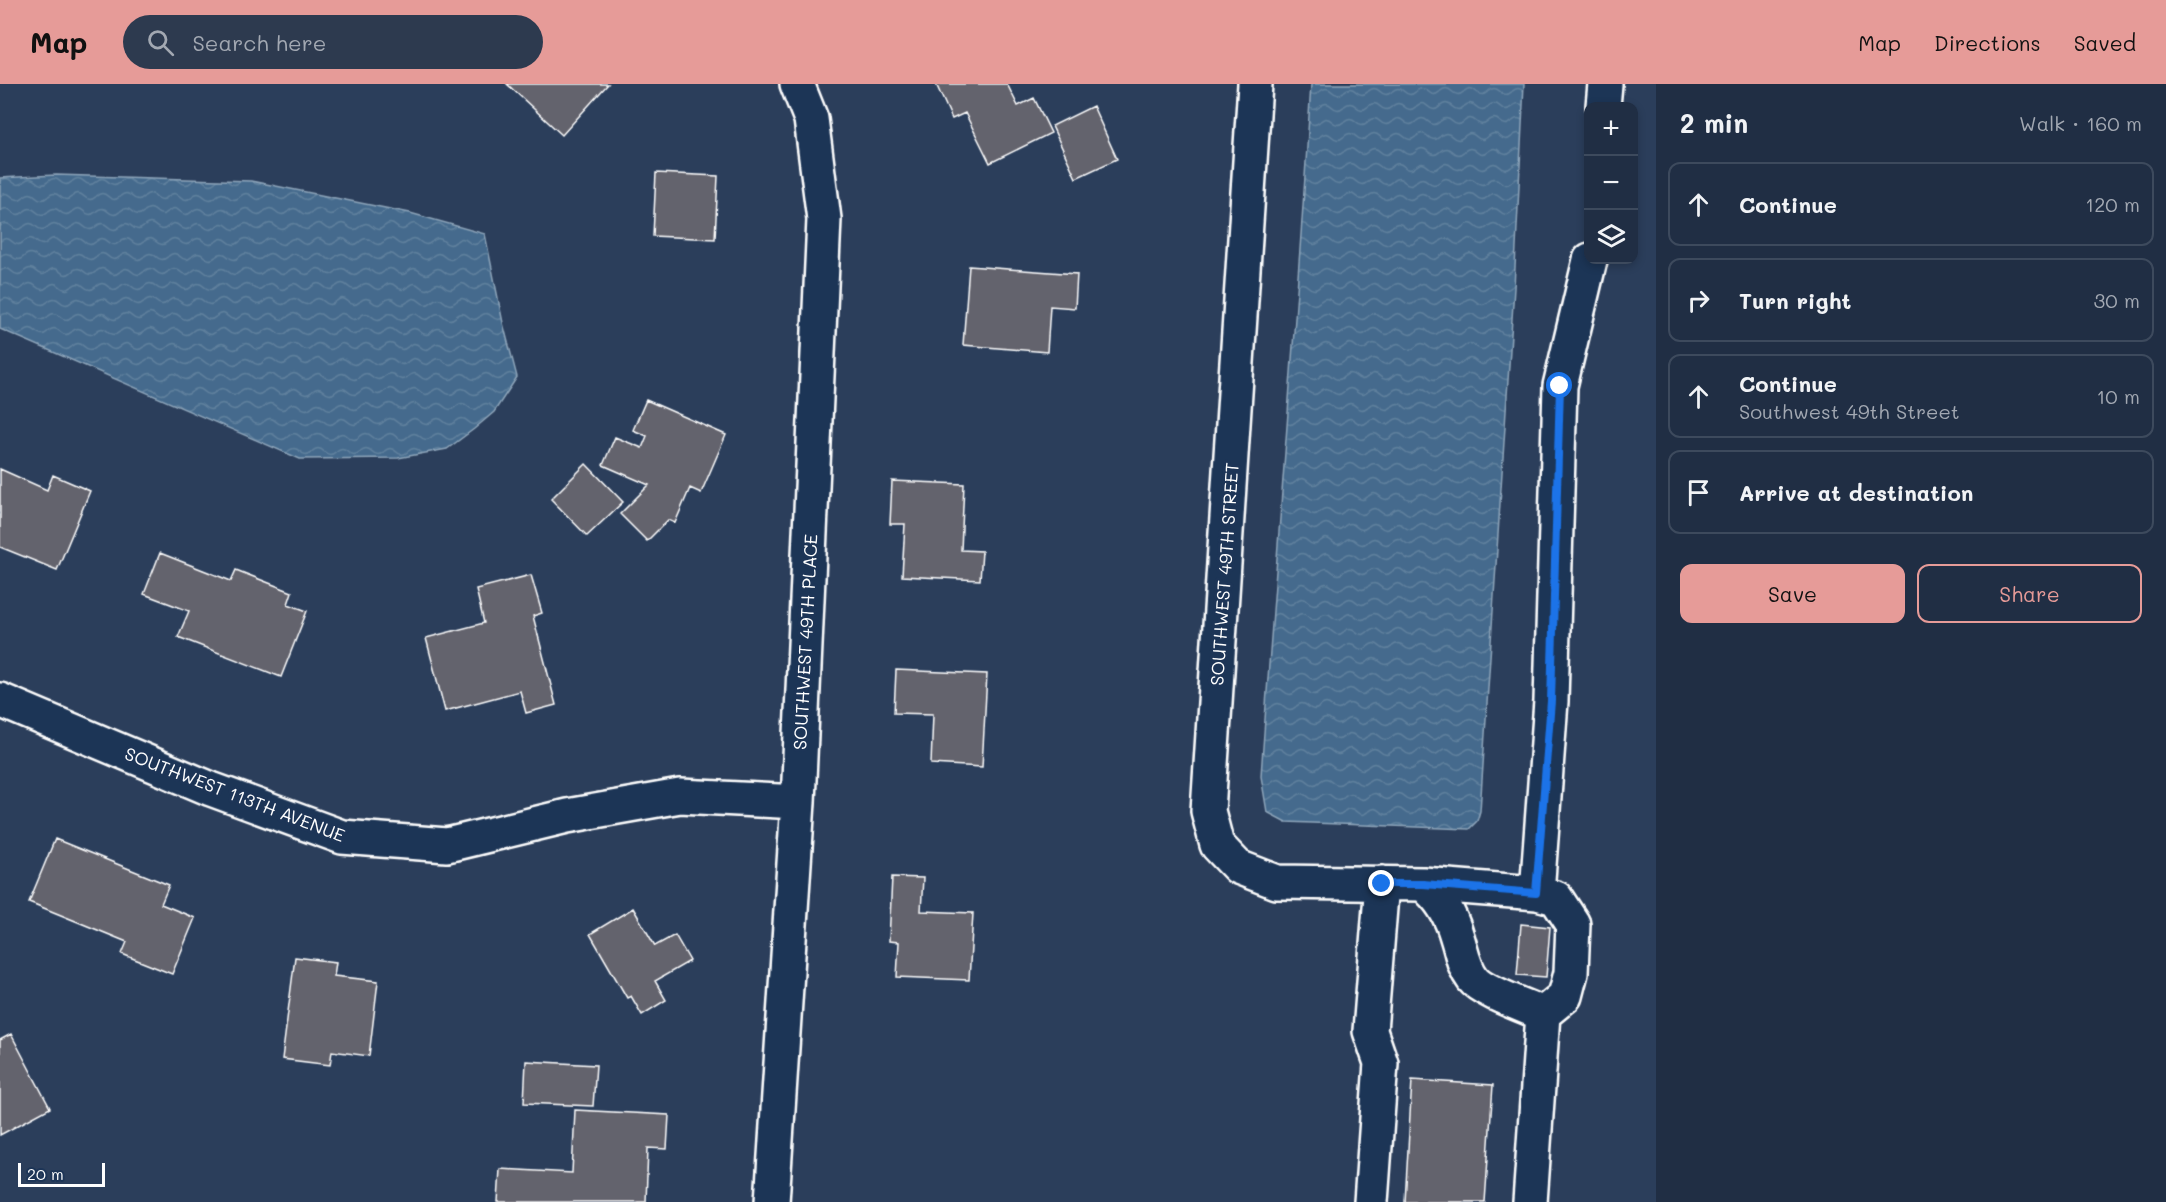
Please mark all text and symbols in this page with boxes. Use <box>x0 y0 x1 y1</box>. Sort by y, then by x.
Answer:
search box <box>123 15 543 69</box>
text: Map <box>30 24 87 60</box>
icon: search <box>144 26 177 59</box>
text: Search here <box>192 28 326 57</box>
text: Map <box>1858 29 1901 56</box>
text: Directions <box>1934 29 2041 56</box>
text: Saved <box>2074 29 2136 56</box>
map controls <box>1584 102 1638 264</box>
button: + <box>1584 102 1638 156</box>
text: 2 min <box>1680 106 1748 140</box>
text: Walk · 160 m <box>2019 110 2142 136</box>
button: − <box>1584 156 1638 210</box>
icon: ahead <box>1682 188 1715 221</box>
text: Continue <box>1739 190 1837 219</box>
text: 120 m <box>2085 191 2140 217</box>
button: layers <box>1584 210 1638 264</box>
icon: right <box>1682 284 1715 317</box>
text: Turn right <box>1739 286 1851 315</box>
text: 30 m <box>2094 287 2140 313</box>
text: Continue <box>1739 369 1837 398</box>
route start <box>1546 372 1572 398</box>
icon: ahead <box>1682 380 1715 413</box>
text: 10 m <box>2096 383 2140 409</box>
text: Southwest 49th Street <box>1739 398 1960 424</box>
street label: SOUTHWEST 49TH STREET <box>1204 462 1244 686</box>
icon: arrive <box>1682 476 1715 509</box>
text: Arrive at destination <box>1739 478 1974 507</box>
street label: SOUTHWEST 49TH PLACE <box>787 533 823 751</box>
button: Save <box>1680 564 1905 623</box>
button: Share <box>1917 564 2142 623</box>
street label: SOUTHWEST 113TH AVENUE <box>122 741 348 847</box>
route end <box>1368 870 1394 896</box>
scale bar <box>18 1160 105 1188</box>
text: 20 m <box>27 1163 64 1184</box>

